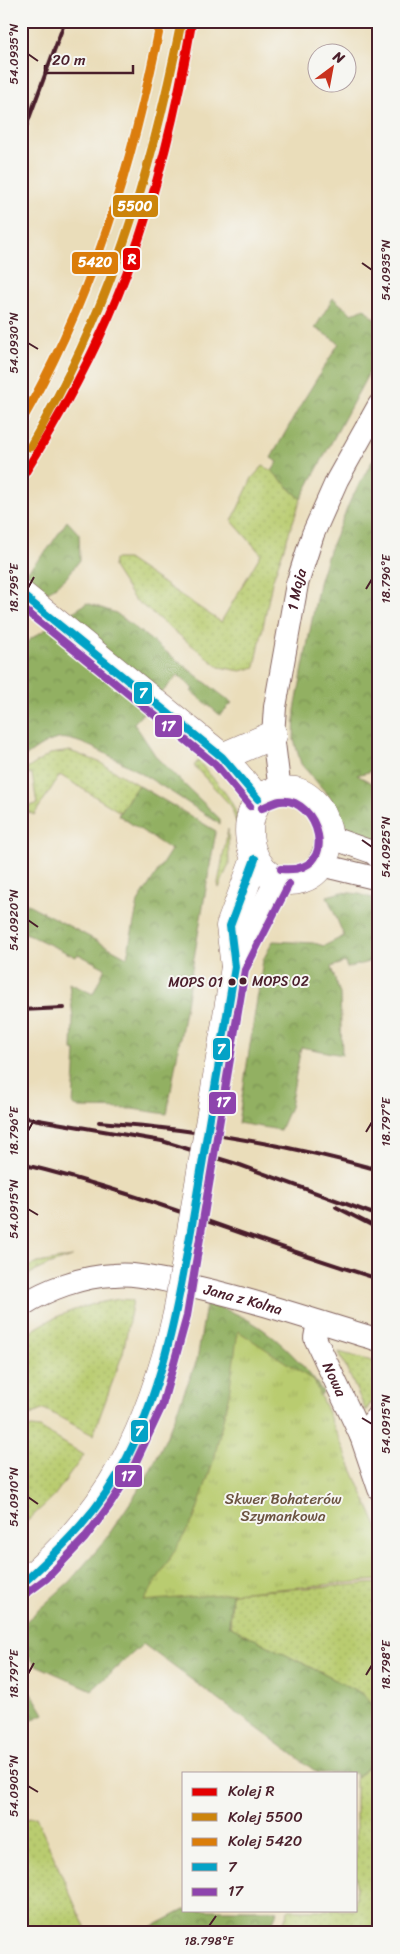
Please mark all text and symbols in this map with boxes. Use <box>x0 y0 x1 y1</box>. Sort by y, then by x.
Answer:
text: 54.0935°N <box>3 23 25 84</box>
scale bar <box>45 42 132 74</box>
north arrow <box>308 42 358 92</box>
text: N <box>327 44 350 71</box>
text: 20 m <box>52 47 86 73</box>
line badge: 5500 <box>112 194 159 218</box>
text: 5500 <box>118 194 153 219</box>
text: 54.0935°N <box>375 239 397 300</box>
line badge: R <box>122 247 141 271</box>
text: R <box>127 247 137 272</box>
text: 5420 <box>78 250 112 275</box>
line badge: 5420 <box>71 251 119 275</box>
text: 54.0930°N <box>3 312 25 374</box>
text: 18.796°E <box>375 553 397 603</box>
text: 18.795°E <box>3 562 25 613</box>
street label: 1 Maja <box>279 565 314 613</box>
line badge: 7 <box>133 681 153 705</box>
text: 7 <box>139 681 148 706</box>
line badge: 17 <box>154 714 183 738</box>
text: 17 <box>161 714 176 739</box>
text: 54.0925°N <box>375 816 397 878</box>
text: 54.0920°N <box>3 889 25 951</box>
place label: MOPS 02 <box>252 969 309 994</box>
place label: MOPS 01 <box>168 970 223 995</box>
marker: MOPS 02 <box>238 976 248 986</box>
marker: MOPS 01 <box>227 977 237 987</box>
line badge: 7 <box>212 1037 231 1061</box>
text: 7 <box>217 1037 226 1062</box>
text: 17 <box>216 1090 231 1115</box>
line badge: 17 <box>208 1091 237 1115</box>
text: 18.797°E <box>375 1096 397 1146</box>
text: 18.796°E <box>3 1105 25 1155</box>
text: 54.0915°N <box>3 1179 25 1239</box>
street label: Jana z Kolna <box>200 1276 286 1323</box>
street label: Nowa <box>315 1358 354 1402</box>
text: 54.0915°N <box>375 1394 397 1454</box>
line badge: 7 <box>130 1419 149 1443</box>
text: 7 <box>135 1419 144 1444</box>
line badge: 17 <box>114 1464 143 1488</box>
text: 17 <box>121 1464 136 1489</box>
text: 54.0910°N <box>3 1467 25 1527</box>
park label: Skwer Bohaterów Szymankowa <box>225 1486 342 1529</box>
text: 18.798°E <box>375 1639 397 1690</box>
text: 18.797°E <box>3 1648 25 1698</box>
text: 54.0905°N <box>3 1754 25 1817</box>
legend <box>182 1772 358 1912</box>
text: Kolej R <box>228 1778 275 1804</box>
text: Kolej 5500 <box>228 1804 303 1830</box>
text: Kolej 5420 <box>228 1828 302 1854</box>
text: 7 <box>228 1854 238 1880</box>
text: 17 <box>228 1878 244 1904</box>
text: 18.798°E <box>184 1930 235 1952</box>

